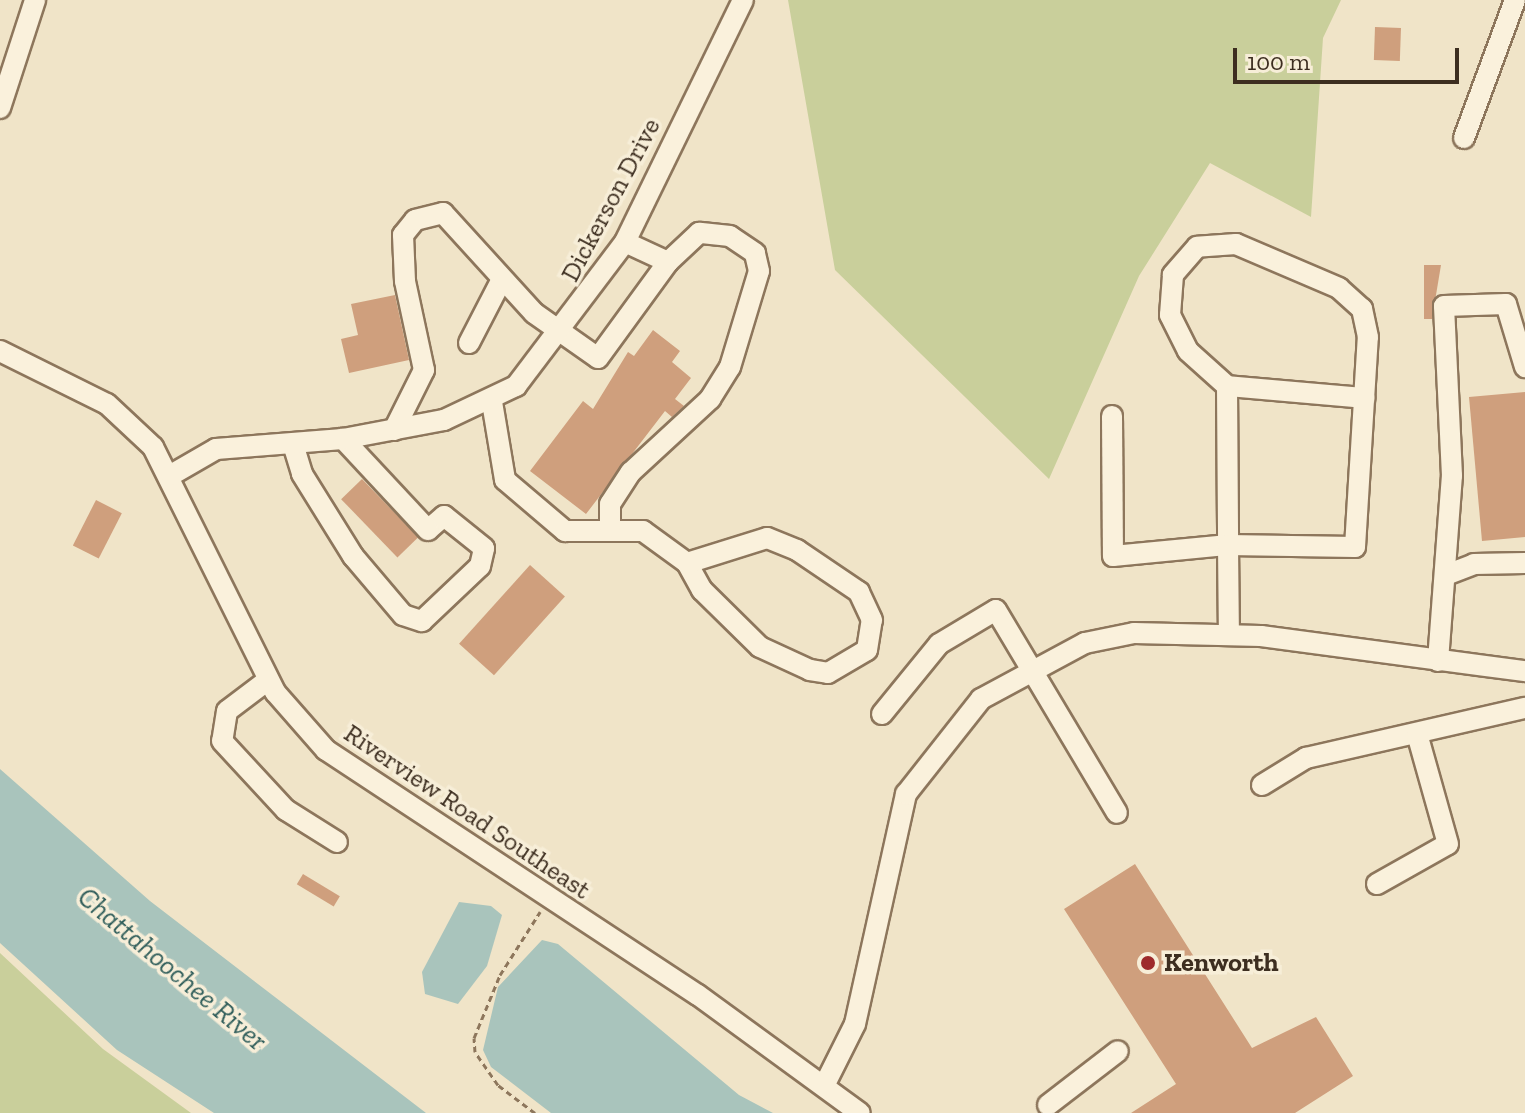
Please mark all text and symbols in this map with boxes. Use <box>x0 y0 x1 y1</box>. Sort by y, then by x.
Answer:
scale bar <box>1237 32 1463 82</box>
text: 100 m <box>1247 47 1310 76</box>
street label: Dickerson Drive <box>555 113 667 287</box>
street label: Riverview Road Southeast <box>338 718 596 906</box>
water label: Chattahoochee River <box>71 880 273 1058</box>
place label: Kenworth <box>1164 947 1279 979</box>
marker: Kenworth <box>1139 954 1157 972</box>

